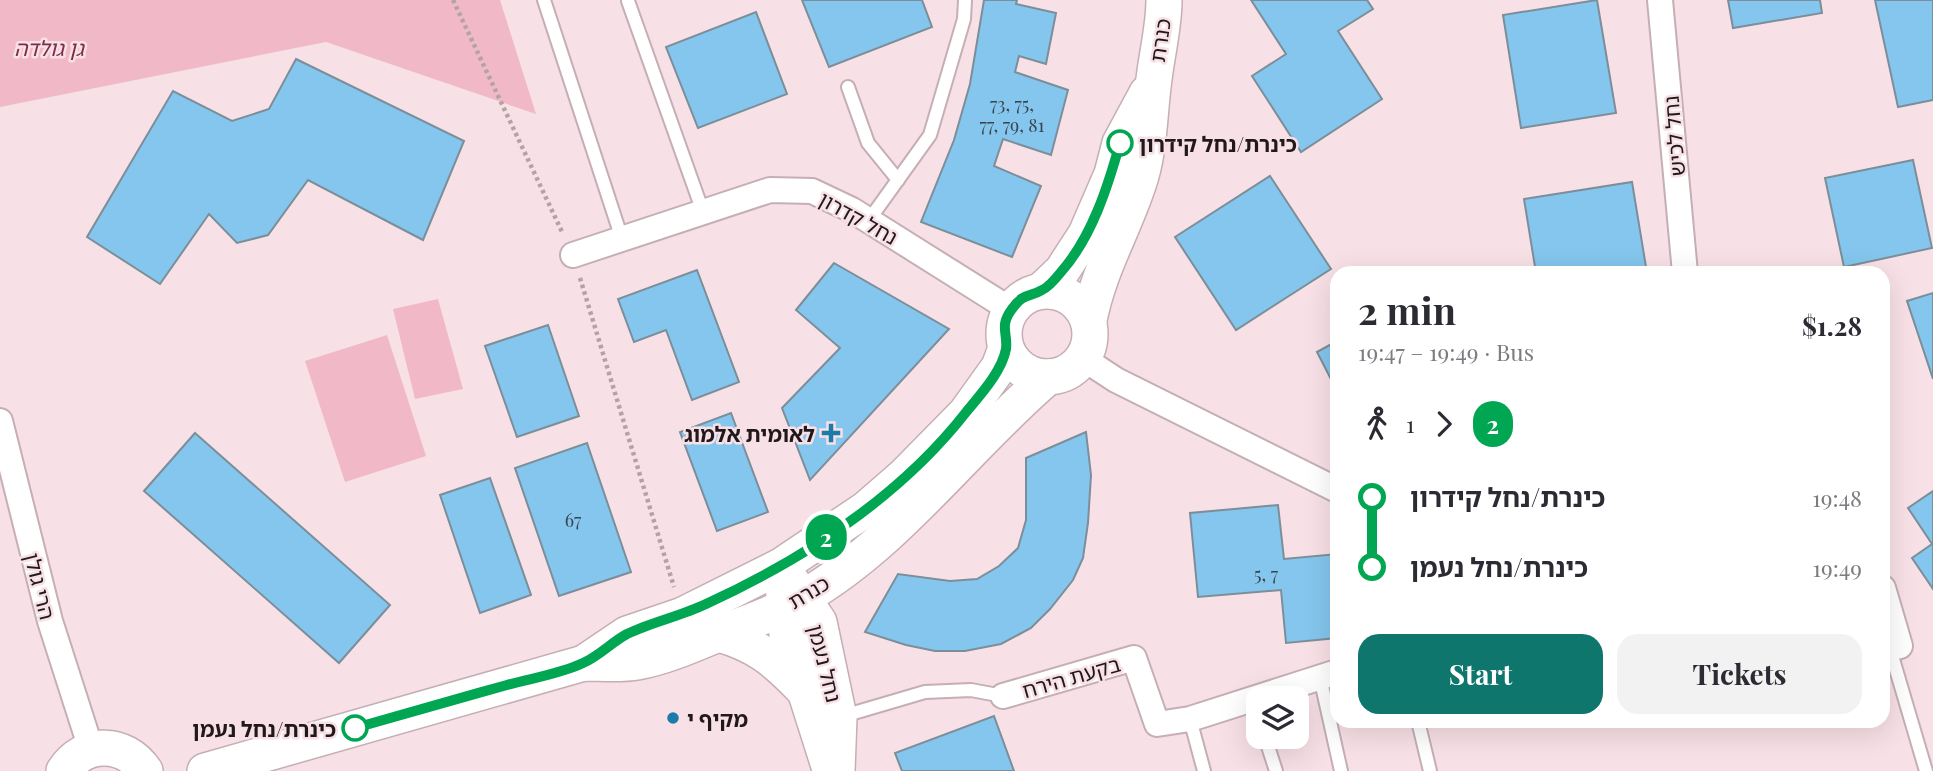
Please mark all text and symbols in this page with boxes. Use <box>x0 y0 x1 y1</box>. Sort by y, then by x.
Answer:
street label: כנרת <box>1142 16 1176 64</box>
park label: גן גולדה <box>14 33 86 61</box>
house number: 73, 75, 77, 79, 81 <box>980 92 1045 137</box>
street label: נחל לכיש <box>1656 95 1690 177</box>
place label: כינרת/נחל קידרון <box>1139 129 1297 157</box>
marker: כינרת/נחל קידרון <box>1107 130 1133 156</box>
street label: נחל קדרון <box>815 184 903 250</box>
text: 2 min <box>1358 284 1456 335</box>
text: $1.28 <box>1802 308 1862 343</box>
text: 19:47 – 19:49 · Bus <box>1358 336 1534 367</box>
icon: walk <box>1358 405 1396 443</box>
icon: forward <box>1425 405 1463 443</box>
text: 1 <box>1406 408 1415 439</box>
text: 2 <box>1487 408 1499 440</box>
place label: לאומית אלמוג <box>684 419 815 447</box>
marker: לאומית אלמוג <box>821 423 841 443</box>
text: כינרת/נחל קידרון <box>1410 479 1605 514</box>
text: 19:48 <box>1812 482 1862 513</box>
house number: 67 <box>565 508 582 532</box>
line badge: 2 <box>803 514 849 560</box>
text: 2 <box>820 521 832 553</box>
text: כינרת/נחל נעמן <box>1410 549 1588 584</box>
street label: הרי גולן <box>19 550 63 622</box>
text: 19:49 <box>1813 552 1862 583</box>
house number: 5, 7 <box>1254 562 1279 586</box>
street label: כנרת <box>782 568 834 614</box>
street label: נחל נעמן <box>803 621 849 705</box>
button: Start <box>1358 634 1603 714</box>
button: Tickets <box>1617 634 1862 714</box>
street label: בקעת הירח <box>1019 649 1123 703</box>
map controls <box>1246 686 1309 749</box>
button: layers <box>1246 686 1309 749</box>
place label: מקיף י <box>687 704 748 732</box>
marker: מקיף י <box>665 710 681 726</box>
place label: כינרת/נחל נעמן <box>192 714 336 742</box>
marker: כינרת/נחל נעמן <box>342 715 368 741</box>

